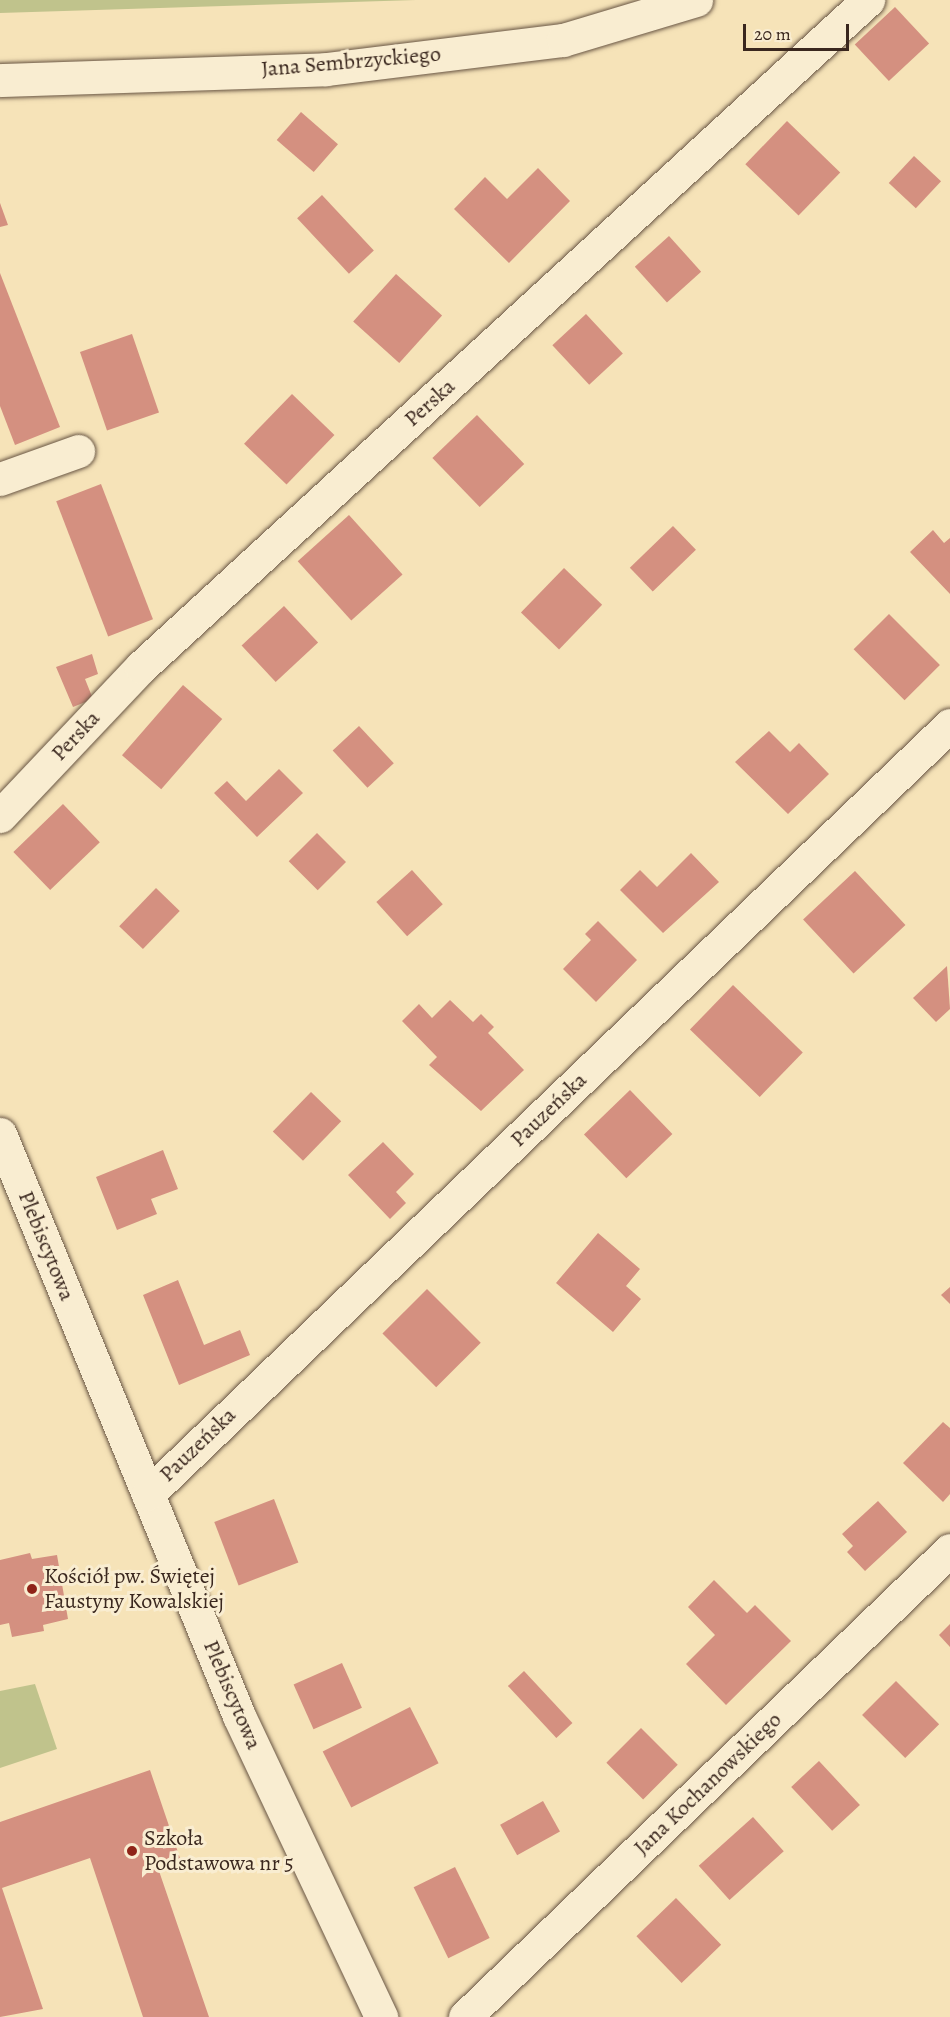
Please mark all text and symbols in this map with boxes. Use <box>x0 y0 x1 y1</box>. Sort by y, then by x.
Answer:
scale bar <box>746 12 852 50</box>
text: 20 m <box>754 22 791 46</box>
street label: Jana Sembrzyckiego <box>260 41 442 83</box>
street label: Perska <box>399 373 461 433</box>
street label: Perska <box>46 705 106 767</box>
street label: Pauzeńska <box>505 1067 593 1153</box>
street label: Plebiscytowa <box>12 1187 80 1305</box>
street label: Pauzeńska <box>154 1402 242 1488</box>
place label: Kościół pw. Świętej Faustyny Kowalskiej <box>44 1563 224 1615</box>
marker: Kościół pw. Świętej Faustyny Kowalskiej <box>25 1582 39 1596</box>
street label: Plebiscytowa <box>197 1636 267 1754</box>
street label: Jana Kochanowskiego <box>629 1707 787 1861</box>
place label: Szkoła Podstawowa nr 5 <box>144 1825 294 1876</box>
marker: Szkoła Podstawowa nr 5 <box>125 1844 139 1858</box>

